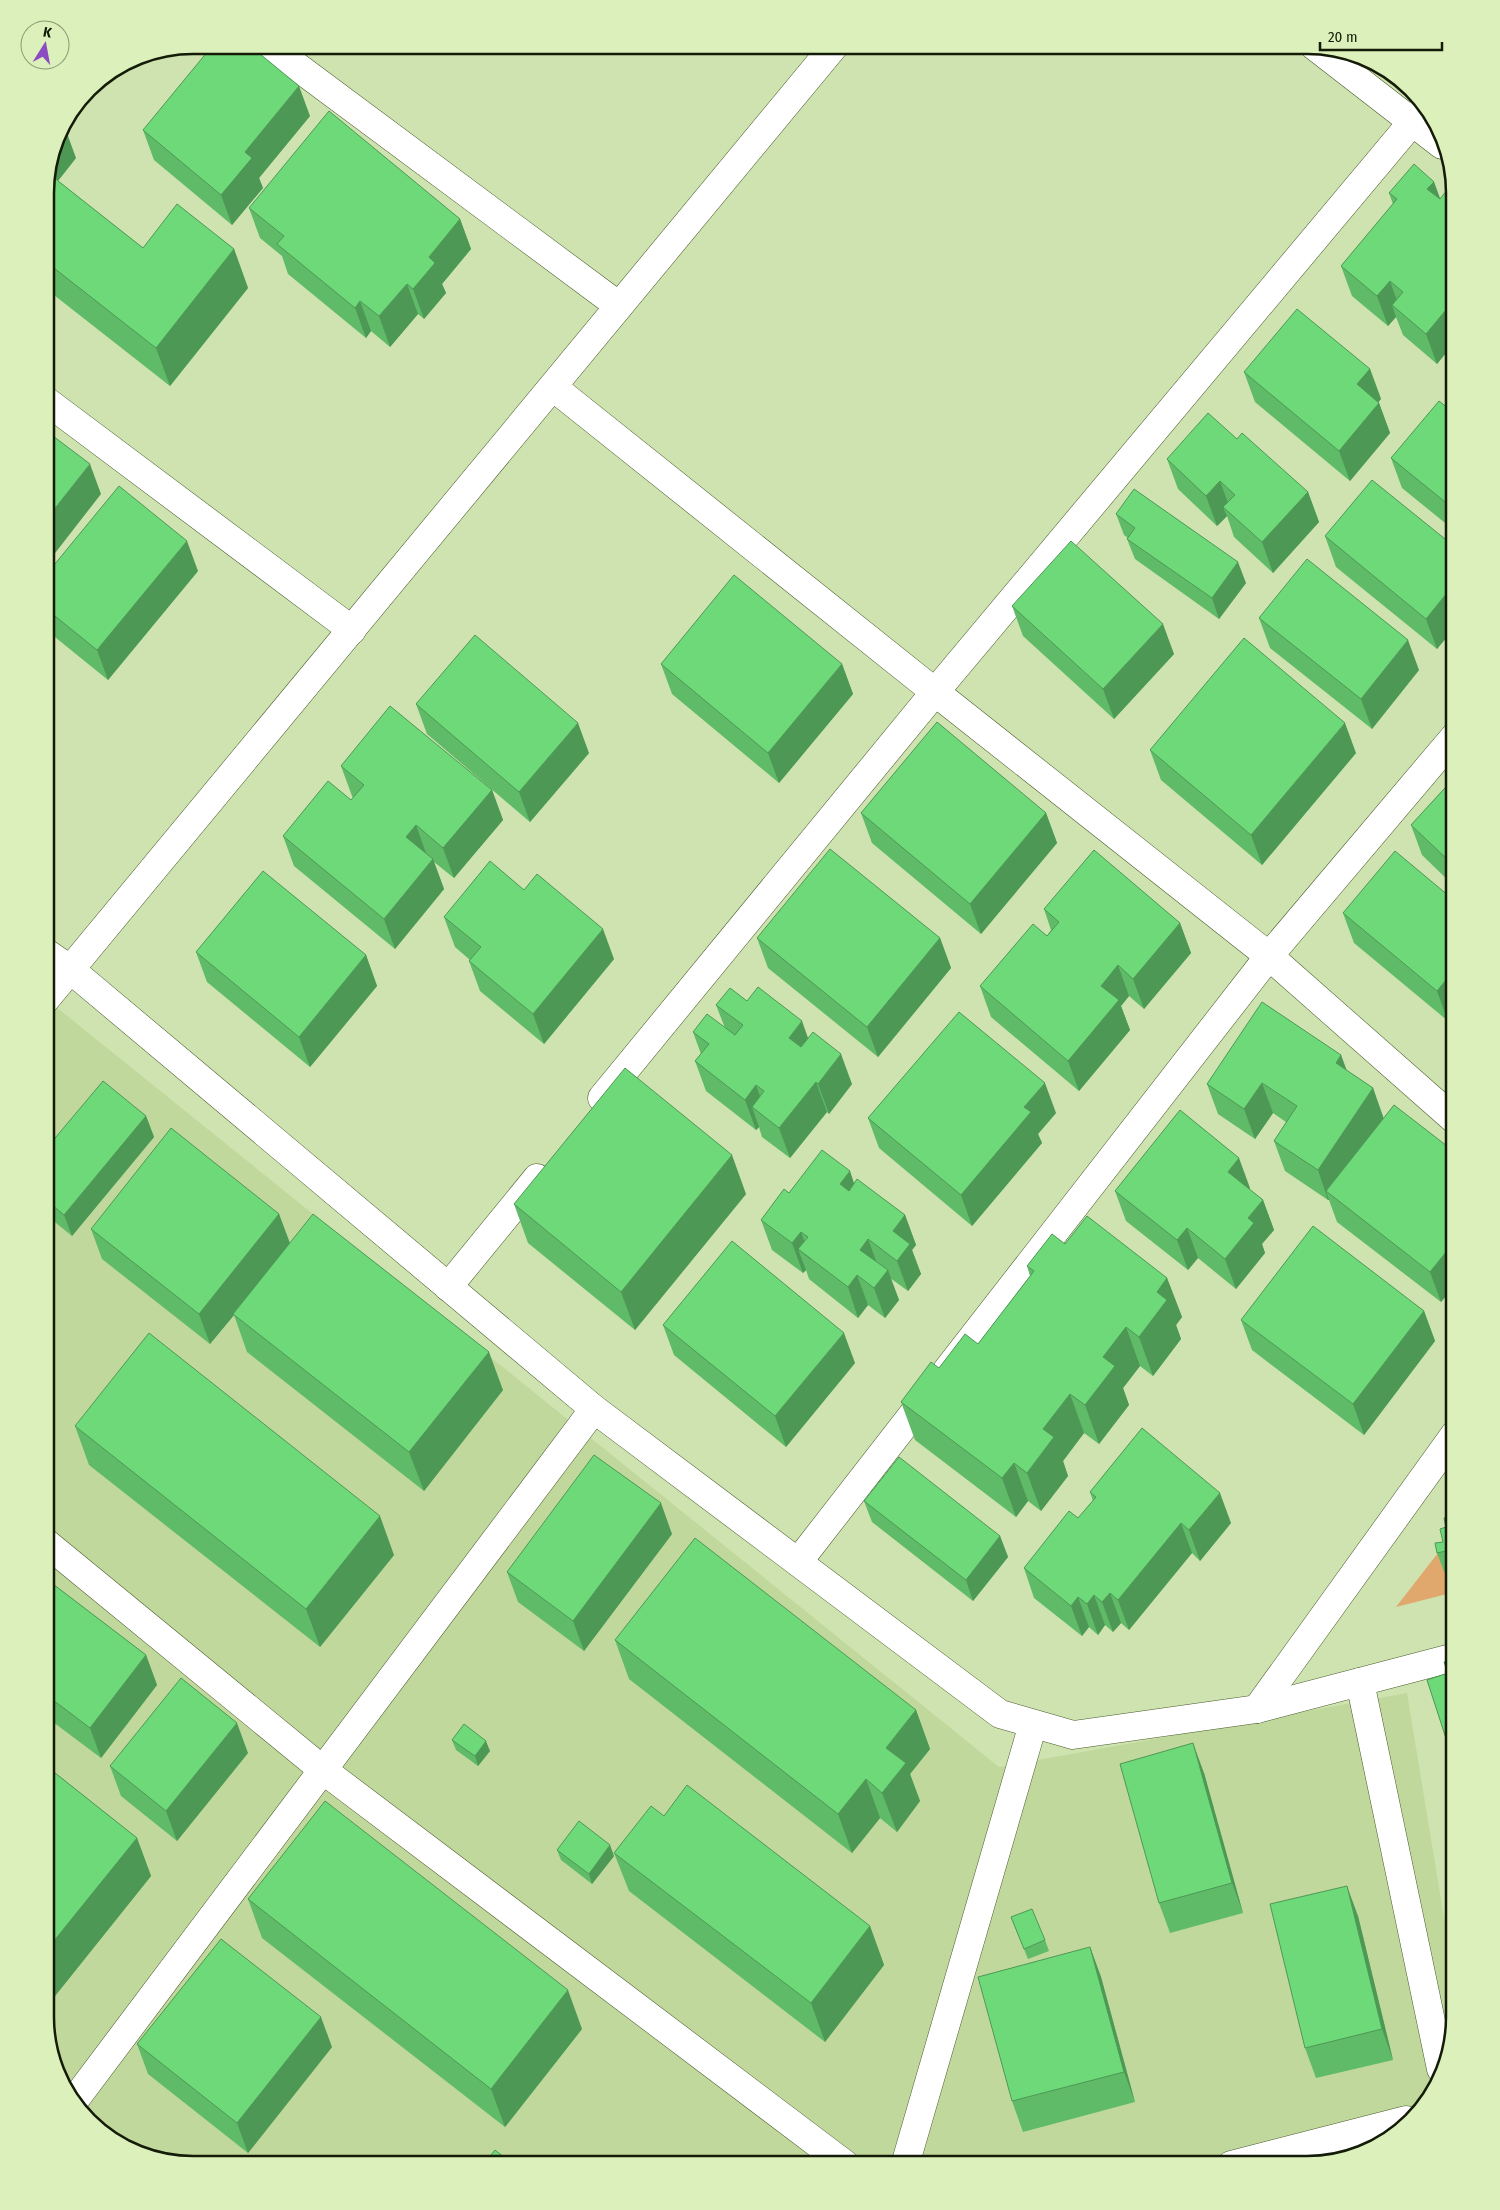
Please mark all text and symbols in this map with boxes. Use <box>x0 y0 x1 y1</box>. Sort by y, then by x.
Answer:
north arrow <box>20 20 70 70</box>
scale bar <box>1320 20 1442 52</box>
text: K <box>42 24 54 42</box>
text: 20 m <box>1328 28 1358 46</box>

